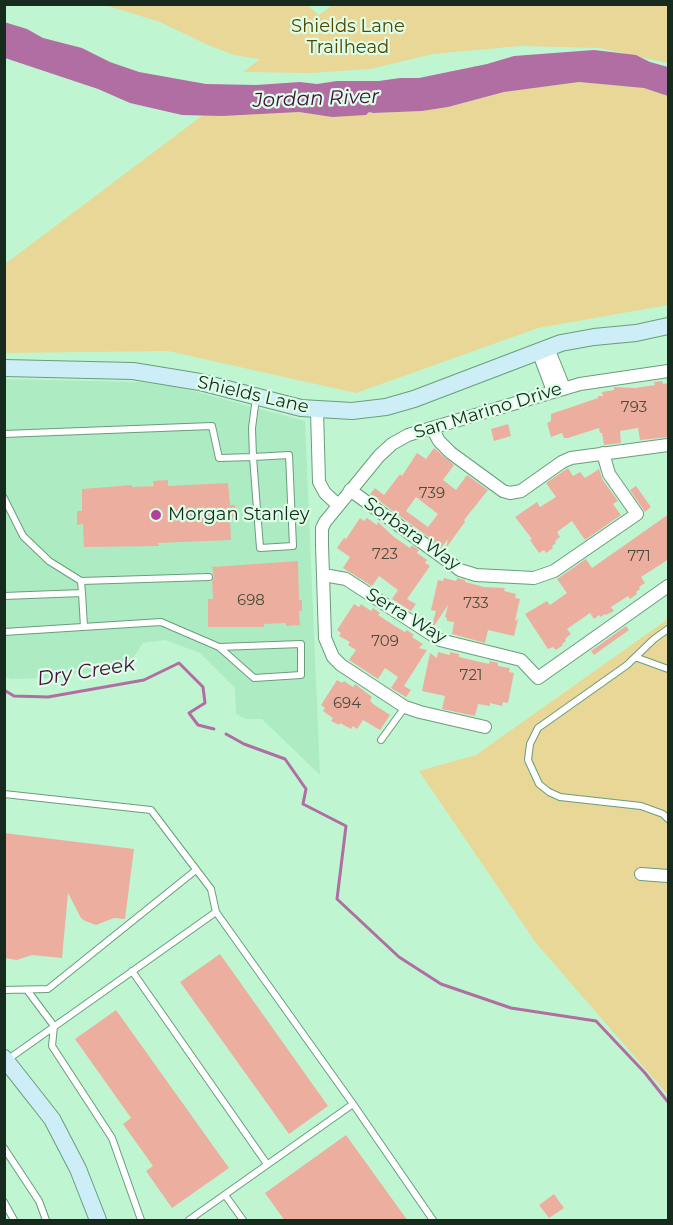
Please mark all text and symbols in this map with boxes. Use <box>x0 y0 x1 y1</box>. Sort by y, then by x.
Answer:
park label: Shields Lane Trailhead <box>291 16 405 58</box>
water label: Jordan River <box>252 85 380 113</box>
street label: Shields Lane <box>195 372 311 418</box>
street label: San Marino Drive <box>411 378 565 444</box>
house number: 793 <box>621 399 647 417</box>
house number: 739 <box>419 485 445 503</box>
street label: Sorbara Way <box>360 493 464 575</box>
place label: Morgan Stanley <box>168 504 309 526</box>
marker: Morgan Stanley <box>149 508 163 522</box>
house number: 723 <box>372 546 398 564</box>
house number: 771 <box>627 548 651 566</box>
street label: Serra Way <box>362 584 450 648</box>
house number: 698 <box>237 592 265 610</box>
house number: 733 <box>463 595 489 613</box>
house number: 709 <box>371 633 399 651</box>
water label: Dry Creek <box>35 652 137 692</box>
house number: 721 <box>460 667 482 685</box>
house number: 694 <box>333 695 361 713</box>

